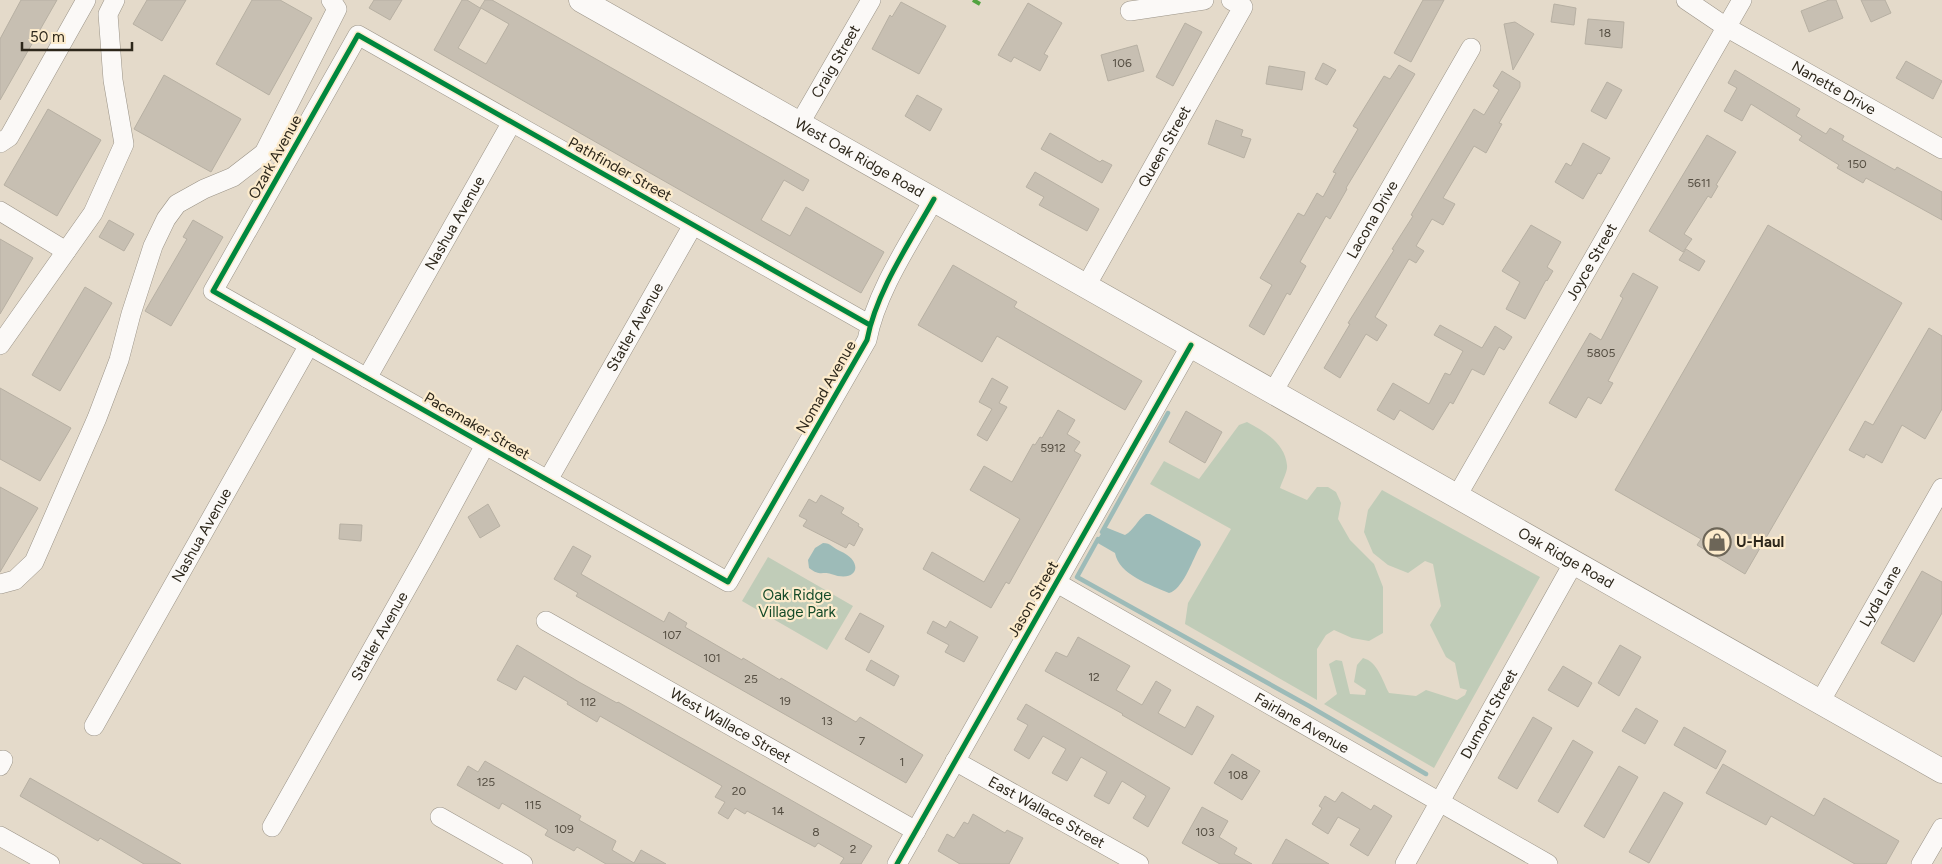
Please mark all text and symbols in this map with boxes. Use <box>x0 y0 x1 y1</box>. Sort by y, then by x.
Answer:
scale bar <box>22 20 132 52</box>
street label: Craig Street <box>807 21 864 101</box>
house number: 18 <box>1599 26 1611 40</box>
text: 50 m <box>30 28 65 46</box>
house number: 106 <box>1112 56 1132 70</box>
street label: Nanette Drive <box>1788 57 1879 119</box>
street label: Queen Street <box>1134 102 1195 190</box>
street label: Ozark Avenue <box>244 112 306 202</box>
street label: West Oak Ridge Road <box>792 114 927 201</box>
street label: Pathfinder Street <box>565 133 675 205</box>
house number: 150 <box>1847 157 1867 171</box>
street label: Nashua Avenue <box>421 173 488 273</box>
house number: 5611 <box>1687 176 1711 190</box>
street label: Lacona Drive <box>1343 177 1402 262</box>
street label: Joyce Street <box>1562 220 1621 304</box>
street label: Statler Avenue <box>603 279 667 375</box>
street label: Nomad Avenue <box>792 337 860 437</box>
house number: 5805 <box>1587 346 1616 360</box>
street label: Pacemaker Street <box>421 388 533 464</box>
house number: 5912 <box>1040 441 1066 455</box>
street label: Nashua Avenue <box>168 485 235 585</box>
street label: Oak Ridge Road <box>1515 524 1617 592</box>
shop icon: U-Haul <box>1702 527 1732 557</box>
place label: U-Haul <box>1736 533 1784 551</box>
street label: Jason Street <box>1004 557 1062 640</box>
street label: Lyda Lane <box>1856 562 1905 630</box>
park label: Oak Ridge Village Park <box>758 586 836 621</box>
street label: Statler Avenue <box>347 589 412 684</box>
house number: 107 <box>662 628 682 642</box>
house number: 101 <box>703 651 721 665</box>
street label: Dumont Street <box>1457 666 1521 762</box>
house number: 12 <box>1088 670 1100 684</box>
house number: 25 <box>744 672 758 686</box>
street label: West Wallace Street <box>667 684 794 767</box>
street label: Fairlane Avenue <box>1251 689 1352 757</box>
house number: 19 <box>779 694 791 708</box>
house number: 112 <box>580 695 596 709</box>
house number: 13 <box>821 714 833 728</box>
house number: 7 <box>859 734 866 748</box>
house number: 1 <box>900 755 904 769</box>
house number: 108 <box>1228 768 1248 782</box>
street label: East Wallace Street <box>985 772 1108 852</box>
house number: 125 <box>477 775 495 789</box>
house number: 20 <box>732 784 747 798</box>
house number: 115 <box>525 798 542 812</box>
house number: 14 <box>772 804 785 818</box>
house number: 109 <box>554 822 574 836</box>
house number: 8 <box>812 825 820 839</box>
house number: 103 <box>1195 825 1215 839</box>
house number: 2 <box>850 842 856 856</box>

